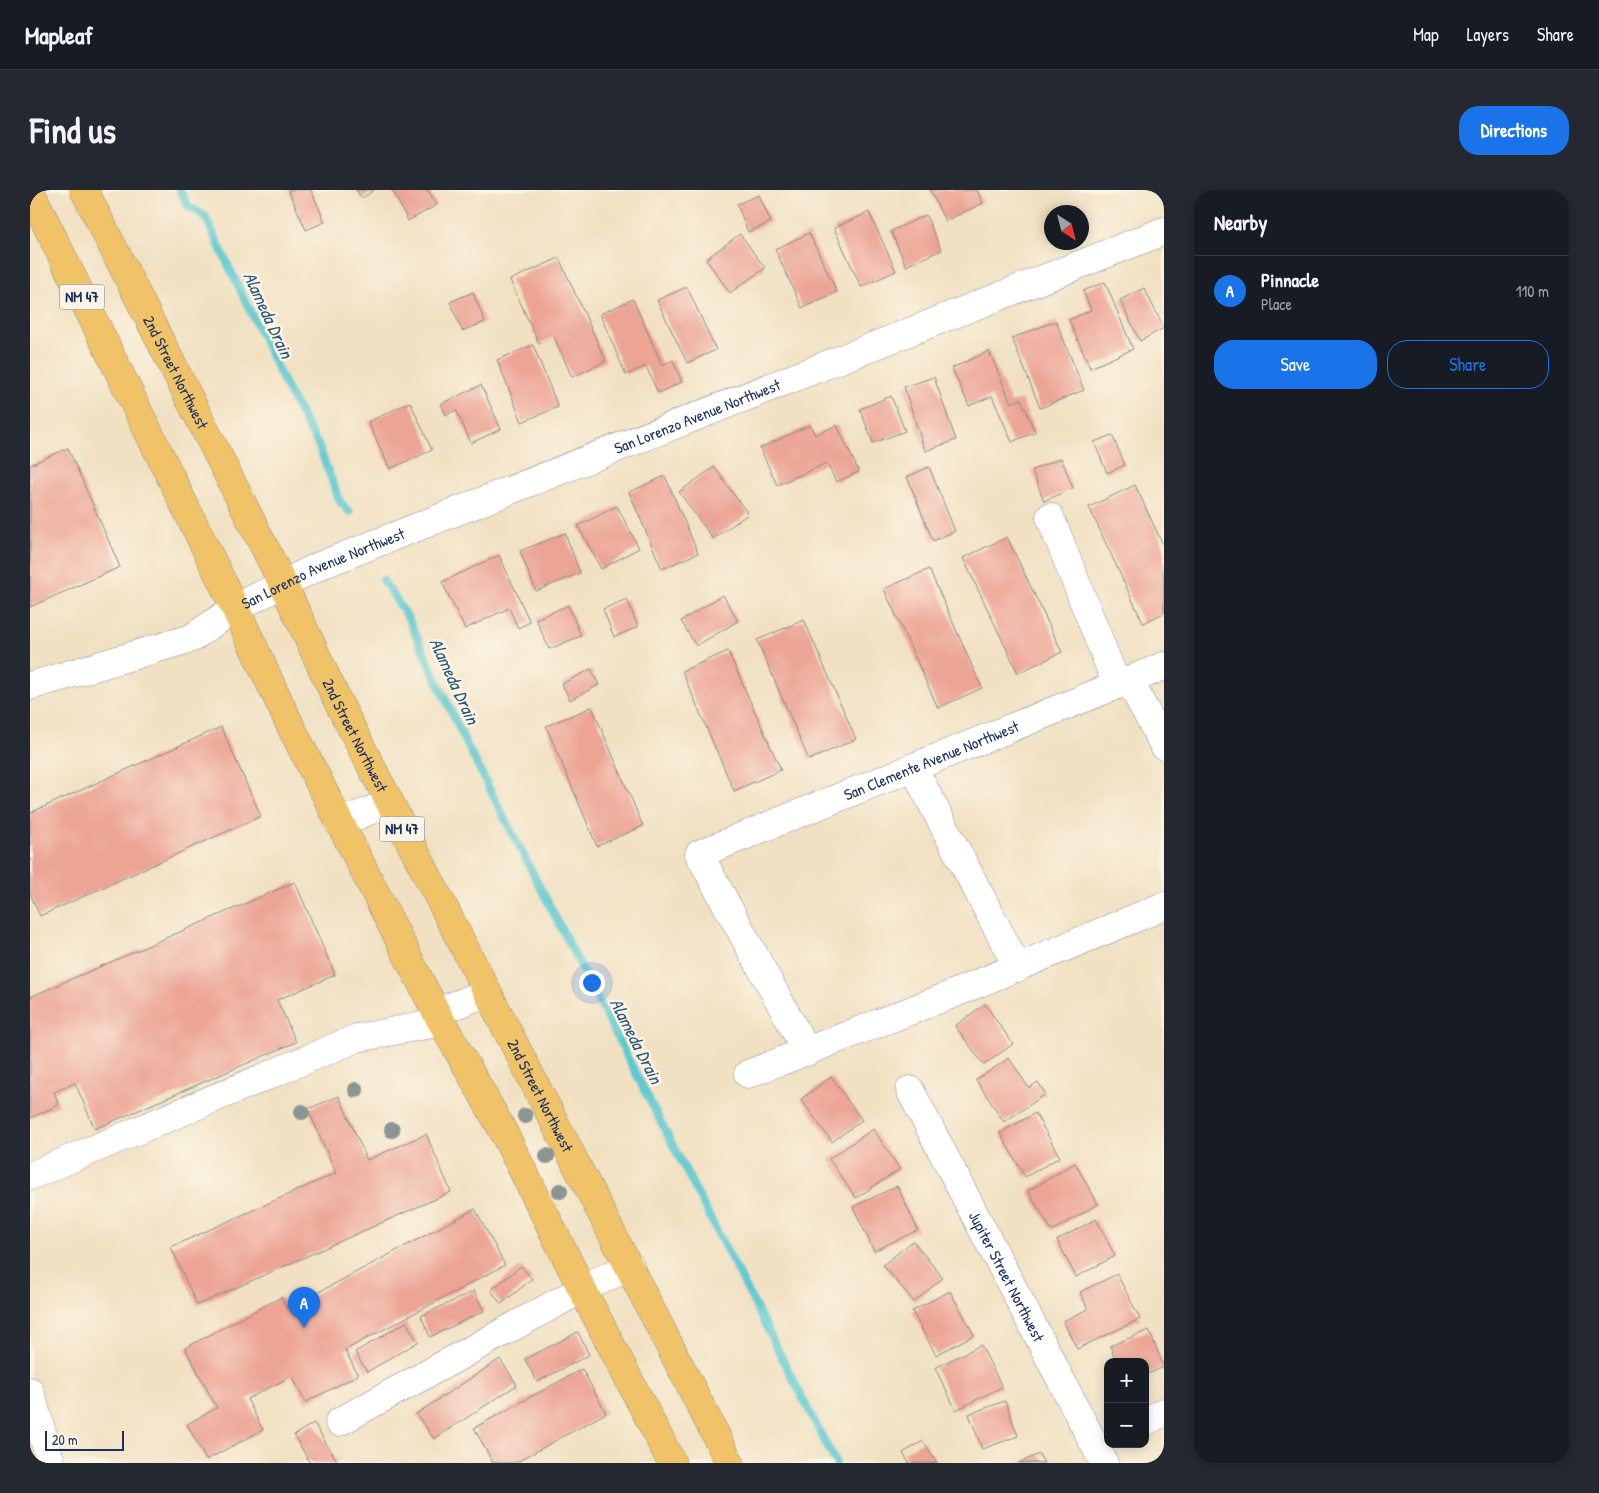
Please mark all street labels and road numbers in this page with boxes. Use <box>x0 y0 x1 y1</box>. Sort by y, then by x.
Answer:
road number: NM 47 <box>60 284 104 310</box>
street label: 2nd Street Northwest <box>138 312 214 433</box>
street label: San Lorenzo Avenue Northwest <box>611 373 784 459</box>
street label: San Lorenzo Avenue Northwest <box>237 522 408 614</box>
street label: 2nd Street Northwest <box>318 675 394 796</box>
street label: San Clemente Avenue Northwest <box>840 715 1023 805</box>
road number: NM 47 <box>380 816 424 842</box>
street label: 2nd Street Northwest <box>502 1035 579 1156</box>
street label: Jupiter Street Northwest <box>964 1207 1050 1346</box>

